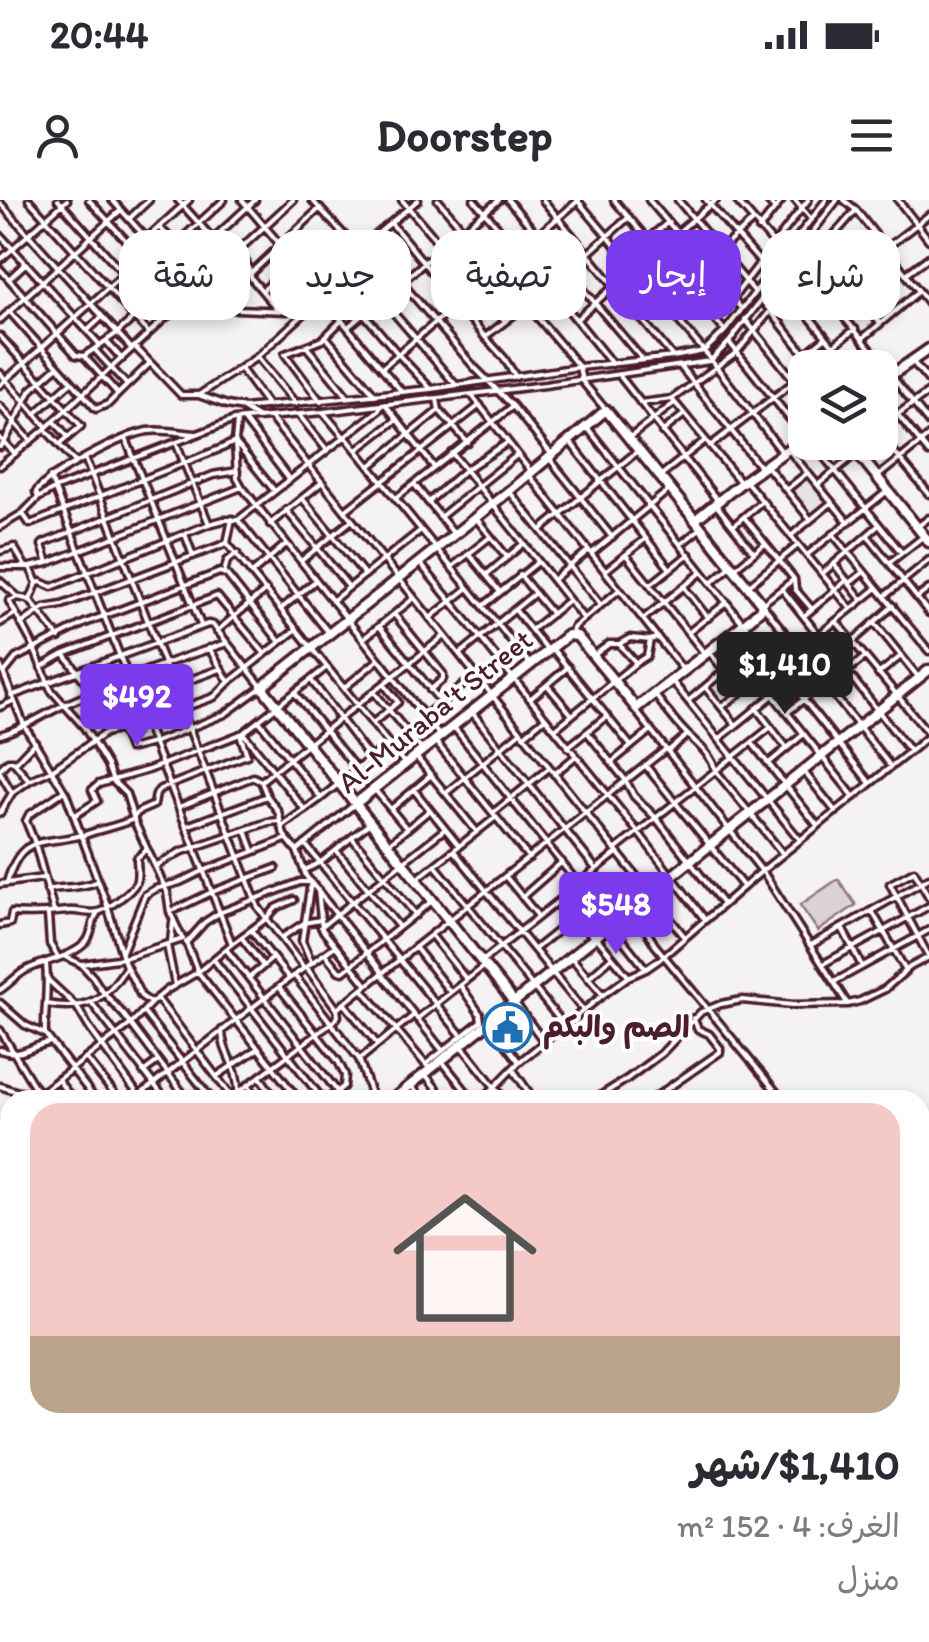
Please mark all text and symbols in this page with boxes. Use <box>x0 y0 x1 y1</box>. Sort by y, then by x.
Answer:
text: 20:44 <box>50 12 148 58</box>
icon: person <box>30 108 85 163</box>
text: Doorstep <box>377 108 553 162</box>
icon: menu <box>844 108 899 163</box>
chip: شقة <box>119 230 250 320</box>
chip: جديد <box>270 230 411 320</box>
chip: تصفية <box>431 230 586 320</box>
chip: إيجار <box>606 230 741 320</box>
chip: شراء <box>761 230 900 320</box>
map controls <box>788 350 898 460</box>
button: layers <box>788 350 898 460</box>
street label: Al-Muraba't Street <box>330 620 540 801</box>
pin: $1,410 <box>704 632 866 717</box>
text: $1,410 <box>739 645 831 683</box>
pin: $492 <box>78 664 196 749</box>
text: $492 <box>102 677 172 715</box>
pin: $548 <box>557 872 675 957</box>
text: $548 <box>581 885 651 923</box>
public building icon: الصم والبكم <box>482 1001 534 1053</box>
place label: الصم والبكم <box>543 1008 690 1050</box>
icon: home <box>375 1168 555 1348</box>
text: $1,410/شهر <box>691 1439 900 1490</box>
text: الغرف: 4 · 152 m² <box>677 1507 900 1545</box>
text: منزل <box>837 1560 900 1598</box>

